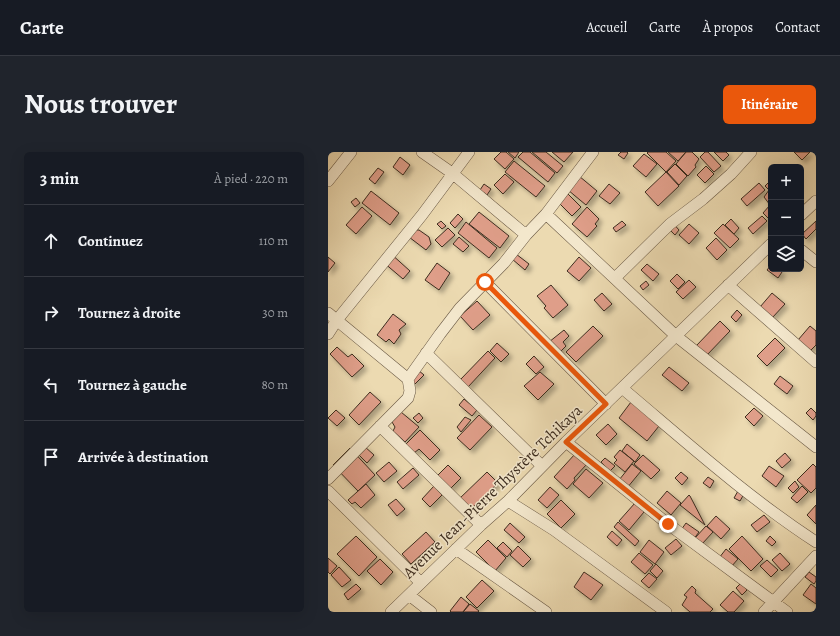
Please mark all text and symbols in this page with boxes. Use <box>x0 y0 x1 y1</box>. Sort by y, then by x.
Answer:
text: Carte <box>20 15 64 41</box>
text: Accueil <box>586 18 627 37</box>
text: Carte <box>649 18 681 37</box>
text: À propos <box>703 18 753 37</box>
text: Contact <box>775 18 820 37</box>
text: Nous trouver <box>24 85 177 123</box>
button: Itinéraire <box>723 85 816 124</box>
map controls <box>768 164 804 272</box>
button: + <box>768 164 804 200</box>
text: 3 min <box>40 167 79 190</box>
text: À pied · 220 m <box>214 170 288 187</box>
button: − <box>768 200 804 236</box>
icon: ahead <box>40 230 62 252</box>
text: Continuez <box>78 231 143 251</box>
text: 110 m <box>259 232 288 249</box>
button: layers <box>768 236 804 272</box>
route start <box>476 273 494 291</box>
icon: right <box>40 302 62 324</box>
text: Tournez à droite <box>78 303 181 323</box>
text: 30 m <box>262 304 288 321</box>
icon: left <box>40 374 62 396</box>
text: Tournez à gauche <box>78 375 187 395</box>
text: 80 m <box>261 376 288 393</box>
street label: Avenue Jean-Pierre Thystère Tchikaya <box>397 399 588 584</box>
icon: arrive <box>40 446 62 468</box>
text: Arrivée à destination <box>78 447 209 467</box>
route end <box>659 515 677 533</box>

